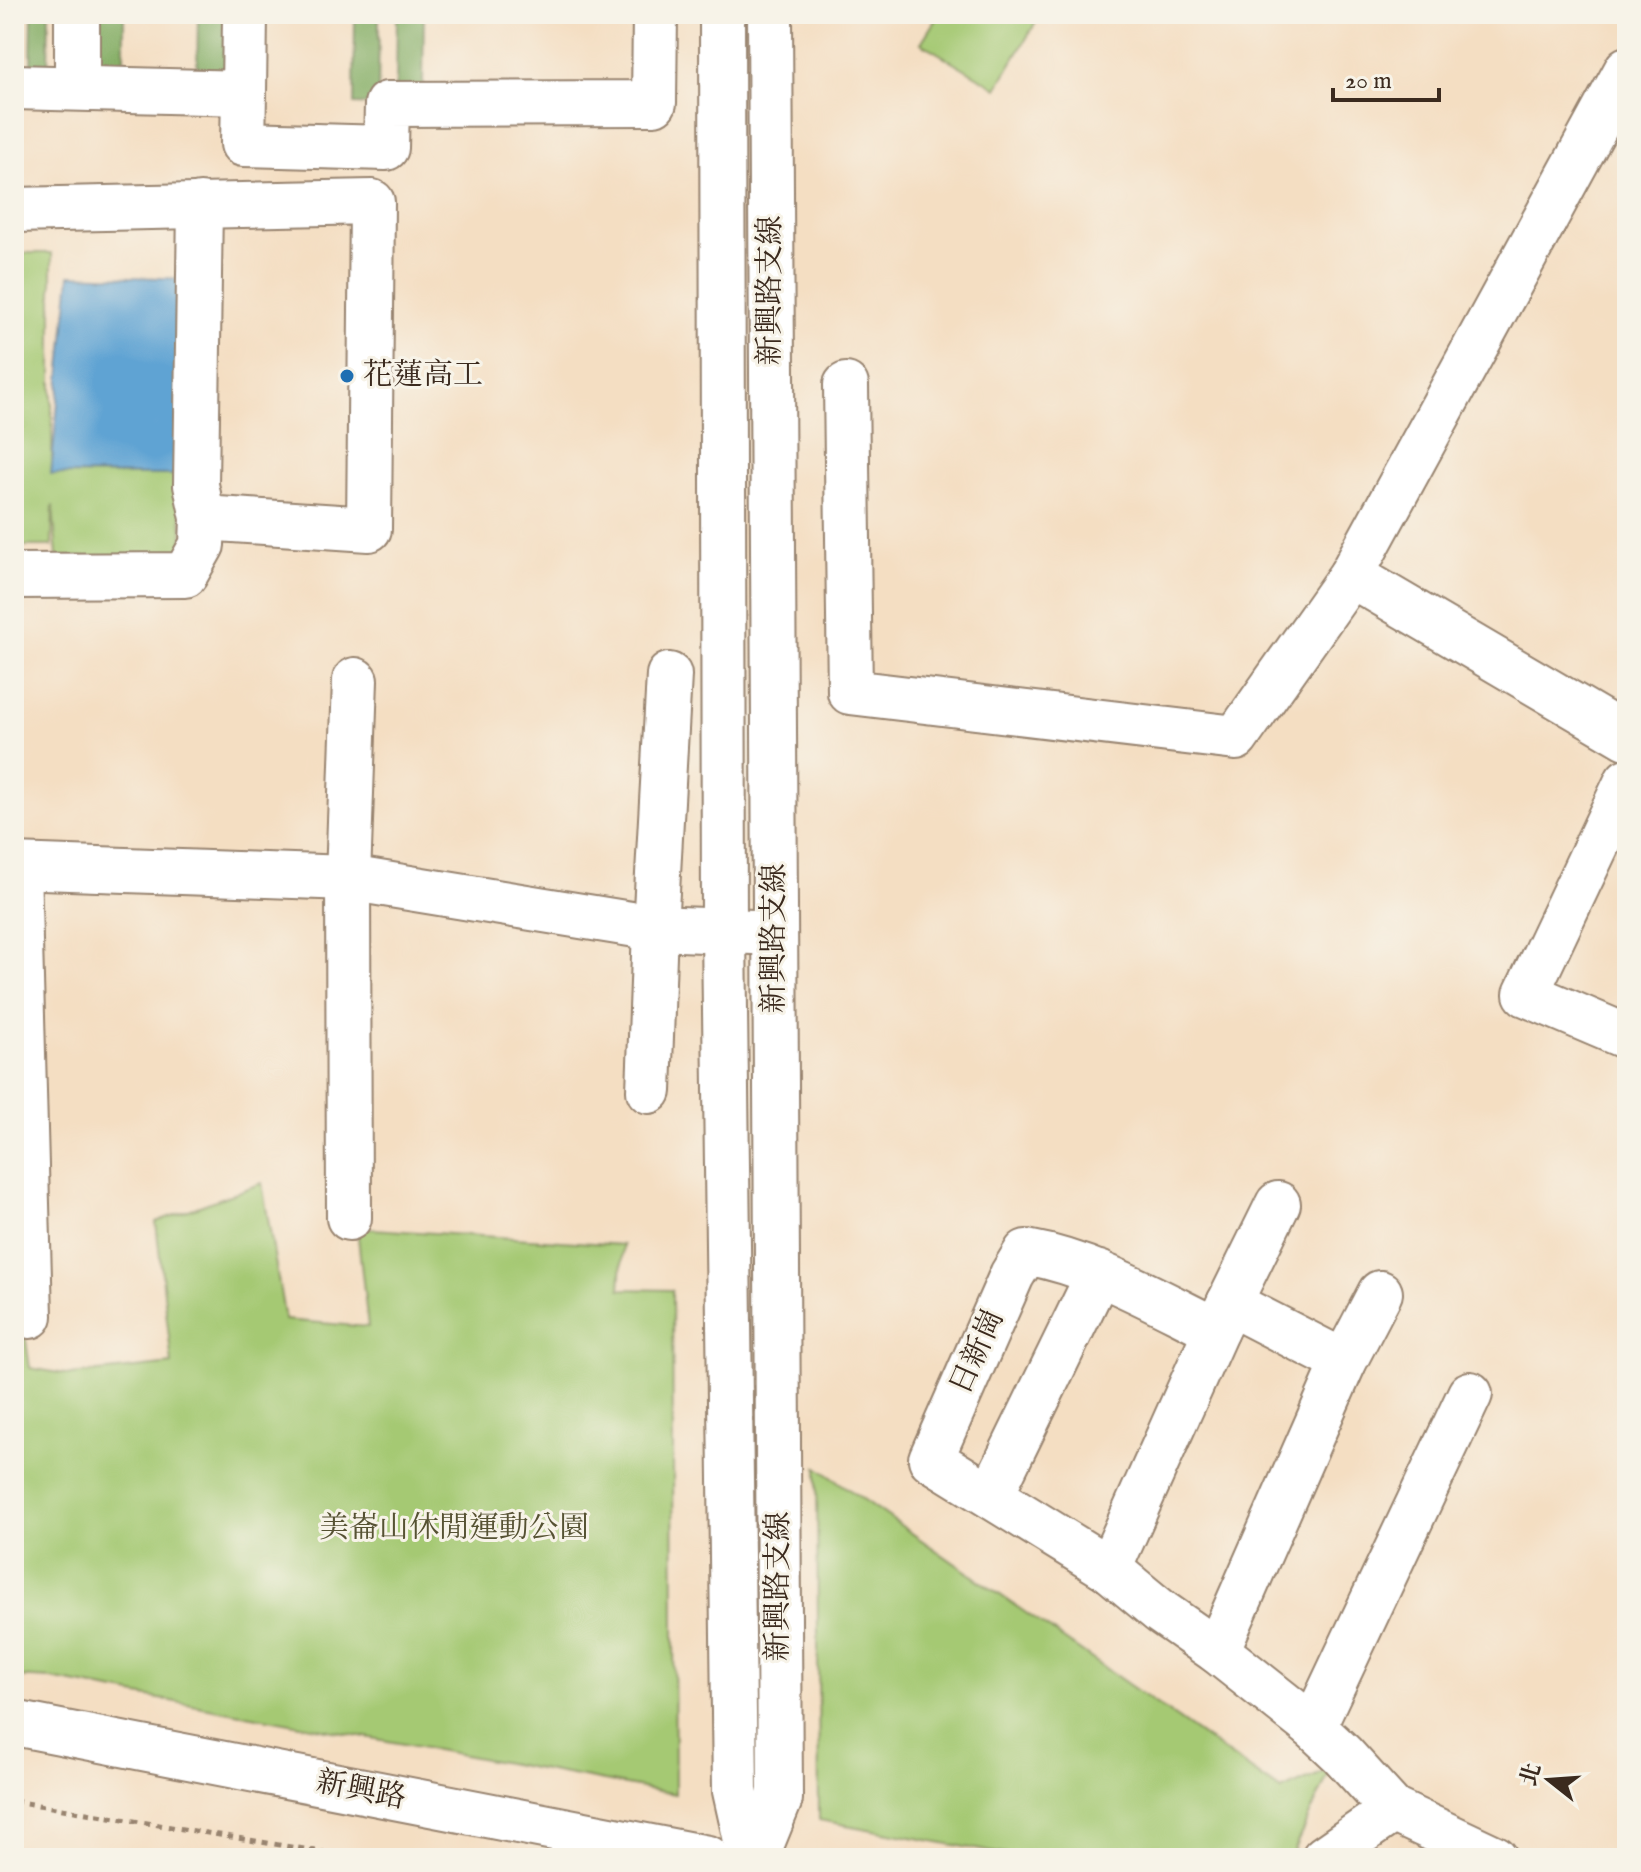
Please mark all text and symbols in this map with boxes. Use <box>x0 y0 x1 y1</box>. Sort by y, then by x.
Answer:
scale bar <box>1333 52 1439 102</box>
text: 20 m <box>1345 66 1392 97</box>
street label: 新興路支線 <box>752 215 790 365</box>
place label: 花蓮高工 <box>363 357 483 395</box>
marker: 花蓮高工 <box>338 367 356 385</box>
street label: 新興路支線 <box>756 863 794 1013</box>
street label: 日新崗 <box>942 1303 1014 1401</box>
park label: 美崙山休閒運動公園 <box>319 1510 589 1548</box>
street label: 新興路支線 <box>760 1511 798 1661</box>
north arrow <box>1509 1740 1589 1820</box>
text: 北 <box>1515 1760 1548 1789</box>
street label: 新興路 <box>313 1764 409 1818</box>

